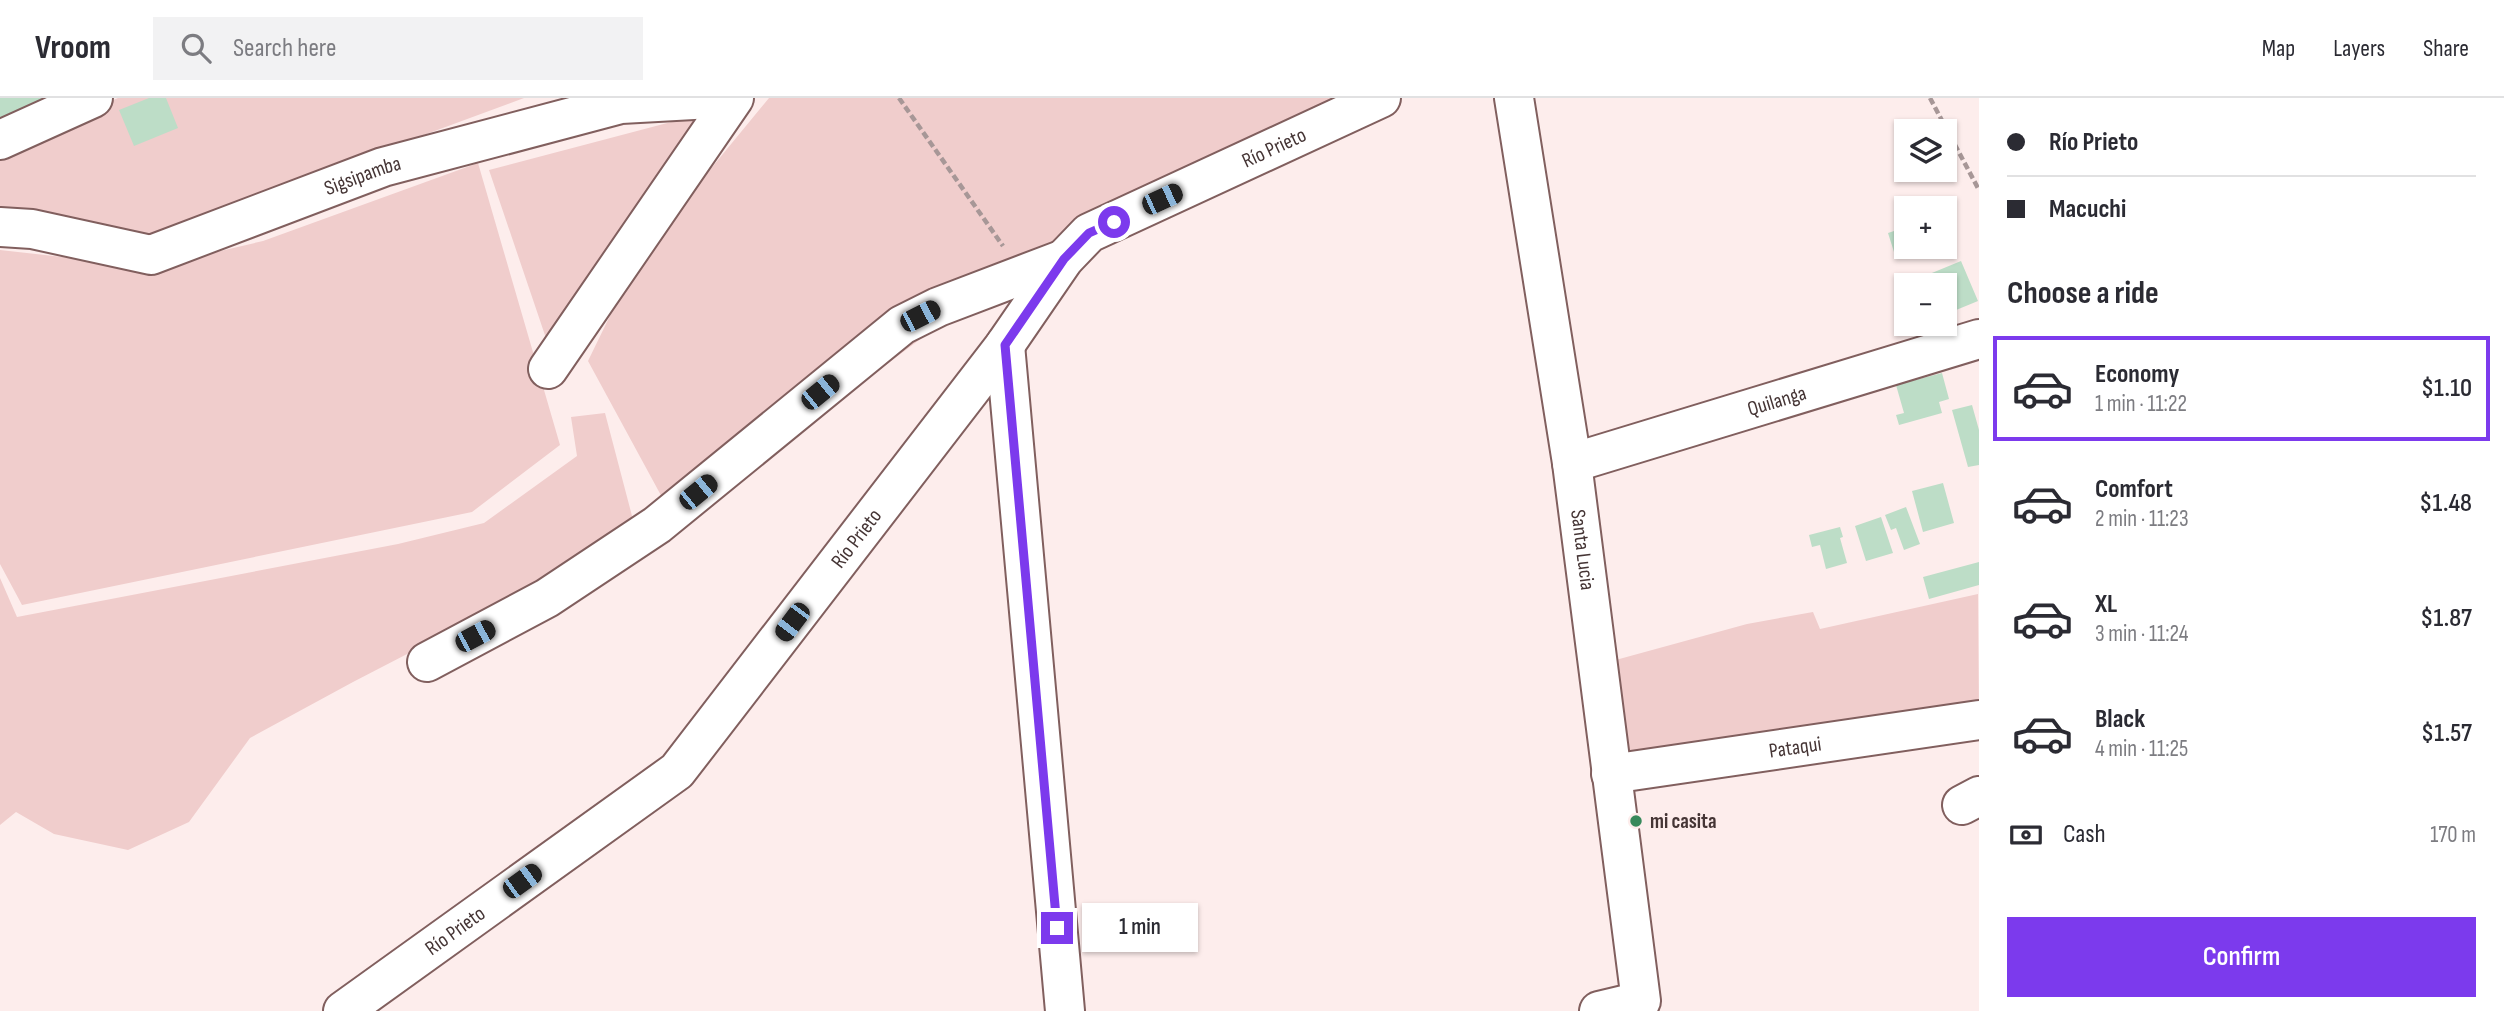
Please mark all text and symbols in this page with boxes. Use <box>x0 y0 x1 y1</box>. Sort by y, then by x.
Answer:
search box <box>153 17 643 80</box>
text: Vroom <box>35 28 111 68</box>
icon: search <box>177 29 215 67</box>
text: Search here <box>233 33 336 64</box>
text: Map <box>2262 34 2295 63</box>
text: Layers <box>2333 34 2385 63</box>
text: Share <box>2423 34 2469 63</box>
map controls <box>1894 119 1957 336</box>
button: layers <box>1894 119 1957 182</box>
street label: Río Prieto <box>1238 122 1310 174</box>
text: Río Prieto <box>2049 127 2138 158</box>
street label: Sigsipamba <box>321 151 404 201</box>
car <box>1139 181 1186 217</box>
text: Macuchi <box>2049 194 2126 225</box>
button: + <box>1894 196 1957 259</box>
route start <box>1098 206 1130 238</box>
button: − <box>1894 273 1957 336</box>
text: Choose a ride <box>2007 274 2159 313</box>
car <box>897 297 944 335</box>
icon: car <box>2011 357 2074 420</box>
text: Economy <box>2095 359 2179 390</box>
car <box>798 371 843 413</box>
text: $1.10 <box>2421 373 2472 404</box>
street label: Quilanga <box>1744 380 1809 422</box>
text: 1 min · 11:22 <box>2095 390 2187 418</box>
car <box>676 471 721 513</box>
icon: car <box>2011 472 2074 535</box>
text: Comfort <box>2095 474 2173 505</box>
text: $1.48 <box>2419 488 2472 519</box>
street label: Río Prieto <box>826 504 887 573</box>
text: 2 min · 11:23 <box>2095 505 2189 533</box>
street label: Santa Lucia <box>1565 508 1600 592</box>
icon: car <box>2011 587 2074 650</box>
text: XL <box>2095 589 2117 620</box>
car <box>771 599 814 645</box>
text: $1.87 <box>2420 603 2472 634</box>
car <box>452 617 499 655</box>
text: 3 min · 11:24 <box>2095 620 2188 648</box>
icon: car <box>2011 702 2074 765</box>
text: Black <box>2095 704 2145 735</box>
text: $1.57 <box>2421 718 2472 749</box>
street label: Pataqui <box>1767 731 1823 764</box>
text: 4 min · 11:25 <box>2095 735 2188 763</box>
place label: mi casita <box>1650 809 1717 834</box>
marker: mi casita <box>1628 813 1644 829</box>
icon: cash <box>2007 816 2045 854</box>
text: Cash <box>2063 819 2106 850</box>
text: 170 m <box>2430 821 2476 849</box>
car <box>499 860 546 902</box>
street label: Río Prieto <box>421 901 490 961</box>
callout: 1 min <box>1082 904 1197 952</box>
route end <box>1041 912 1073 944</box>
text: 1 min <box>1119 913 1161 941</box>
button: Confirm <box>2007 917 2476 997</box>

